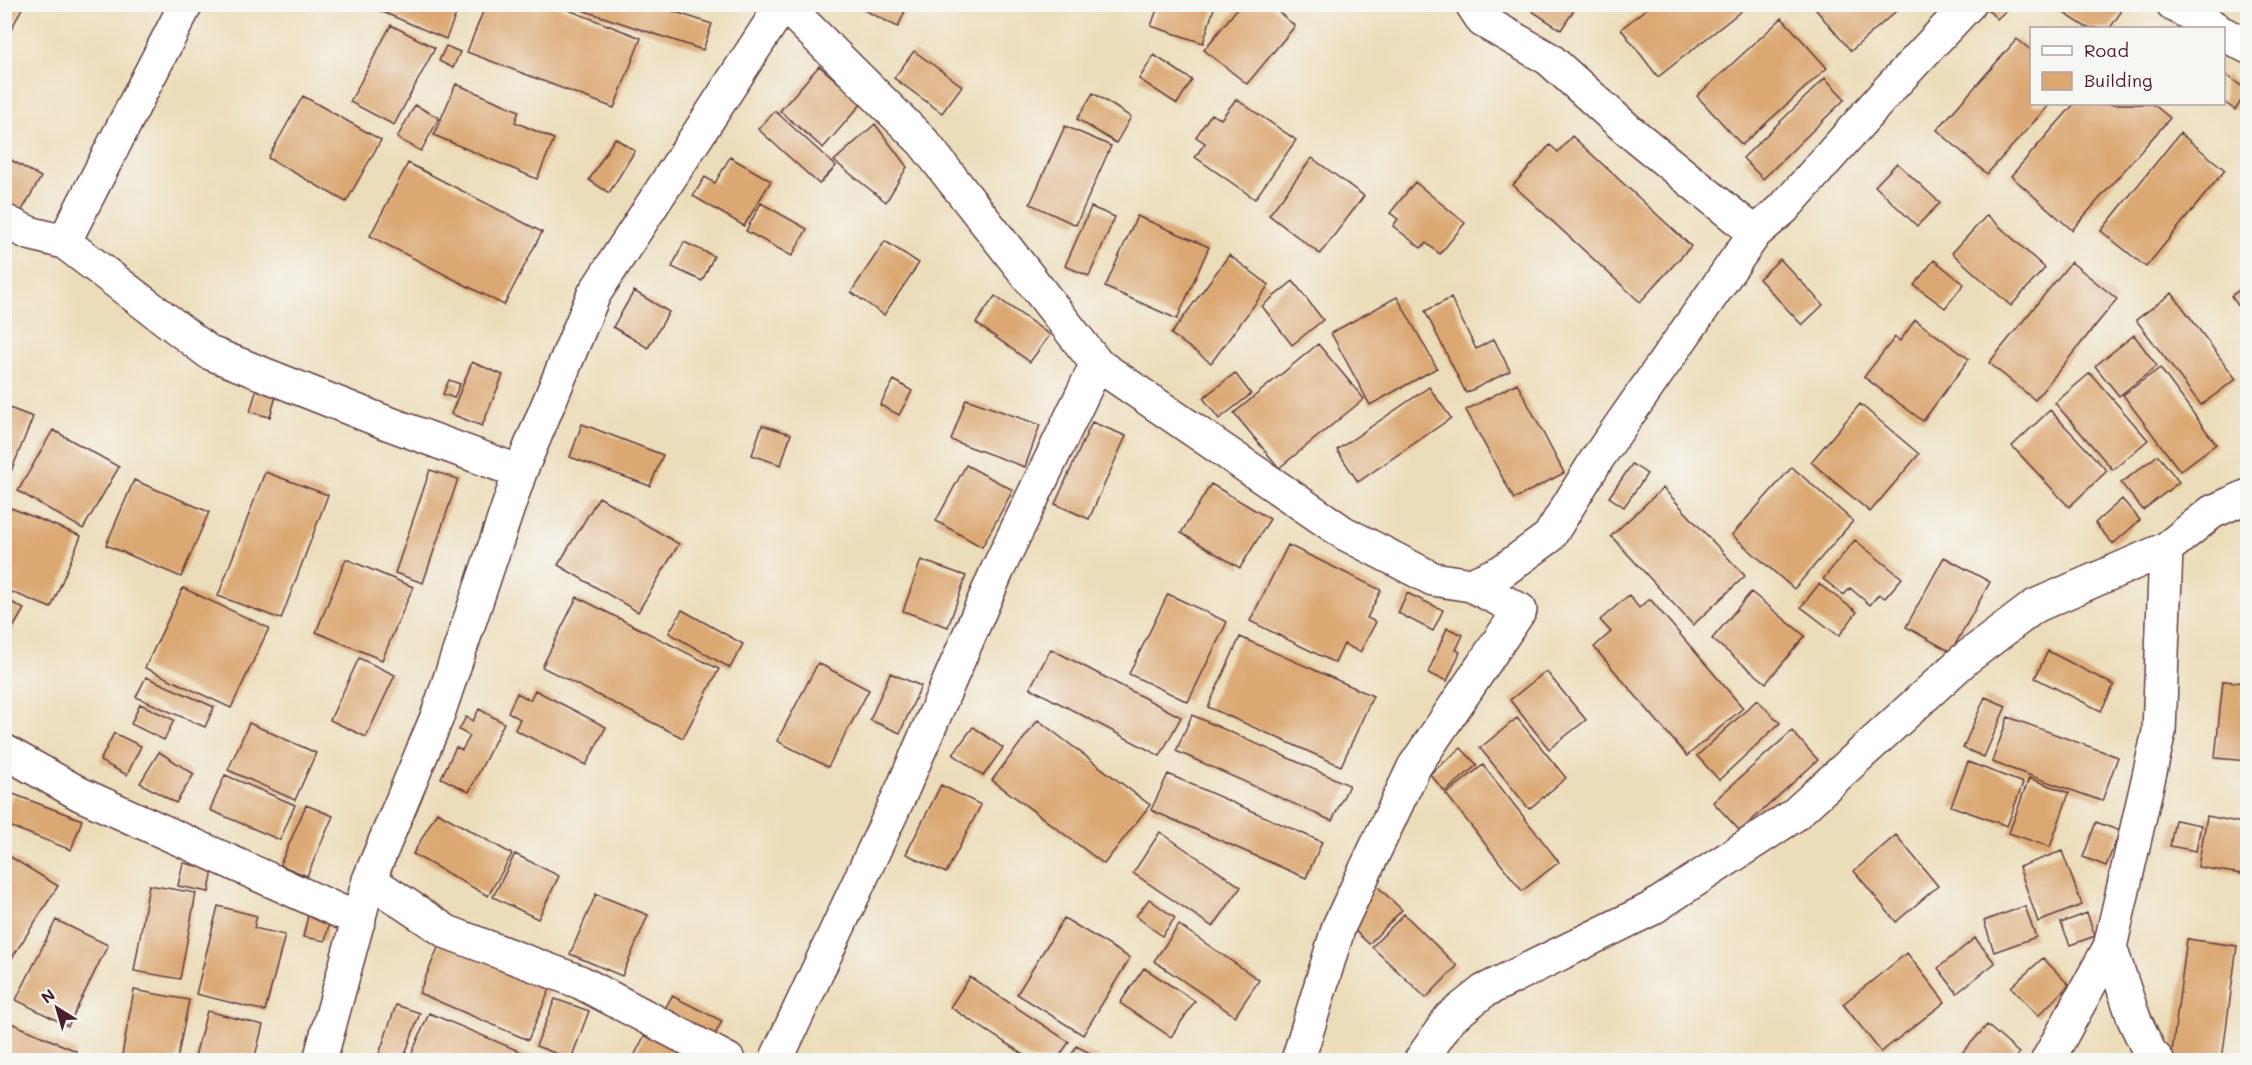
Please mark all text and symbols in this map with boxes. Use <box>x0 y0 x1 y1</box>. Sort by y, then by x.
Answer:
legend <box>2030 27 2225 105</box>
text: Road <box>2084 38 2129 62</box>
text: Building <box>2084 68 2152 92</box>
north arrow <box>27 978 87 1038</box>
text: N <box>36 984 59 1008</box>

